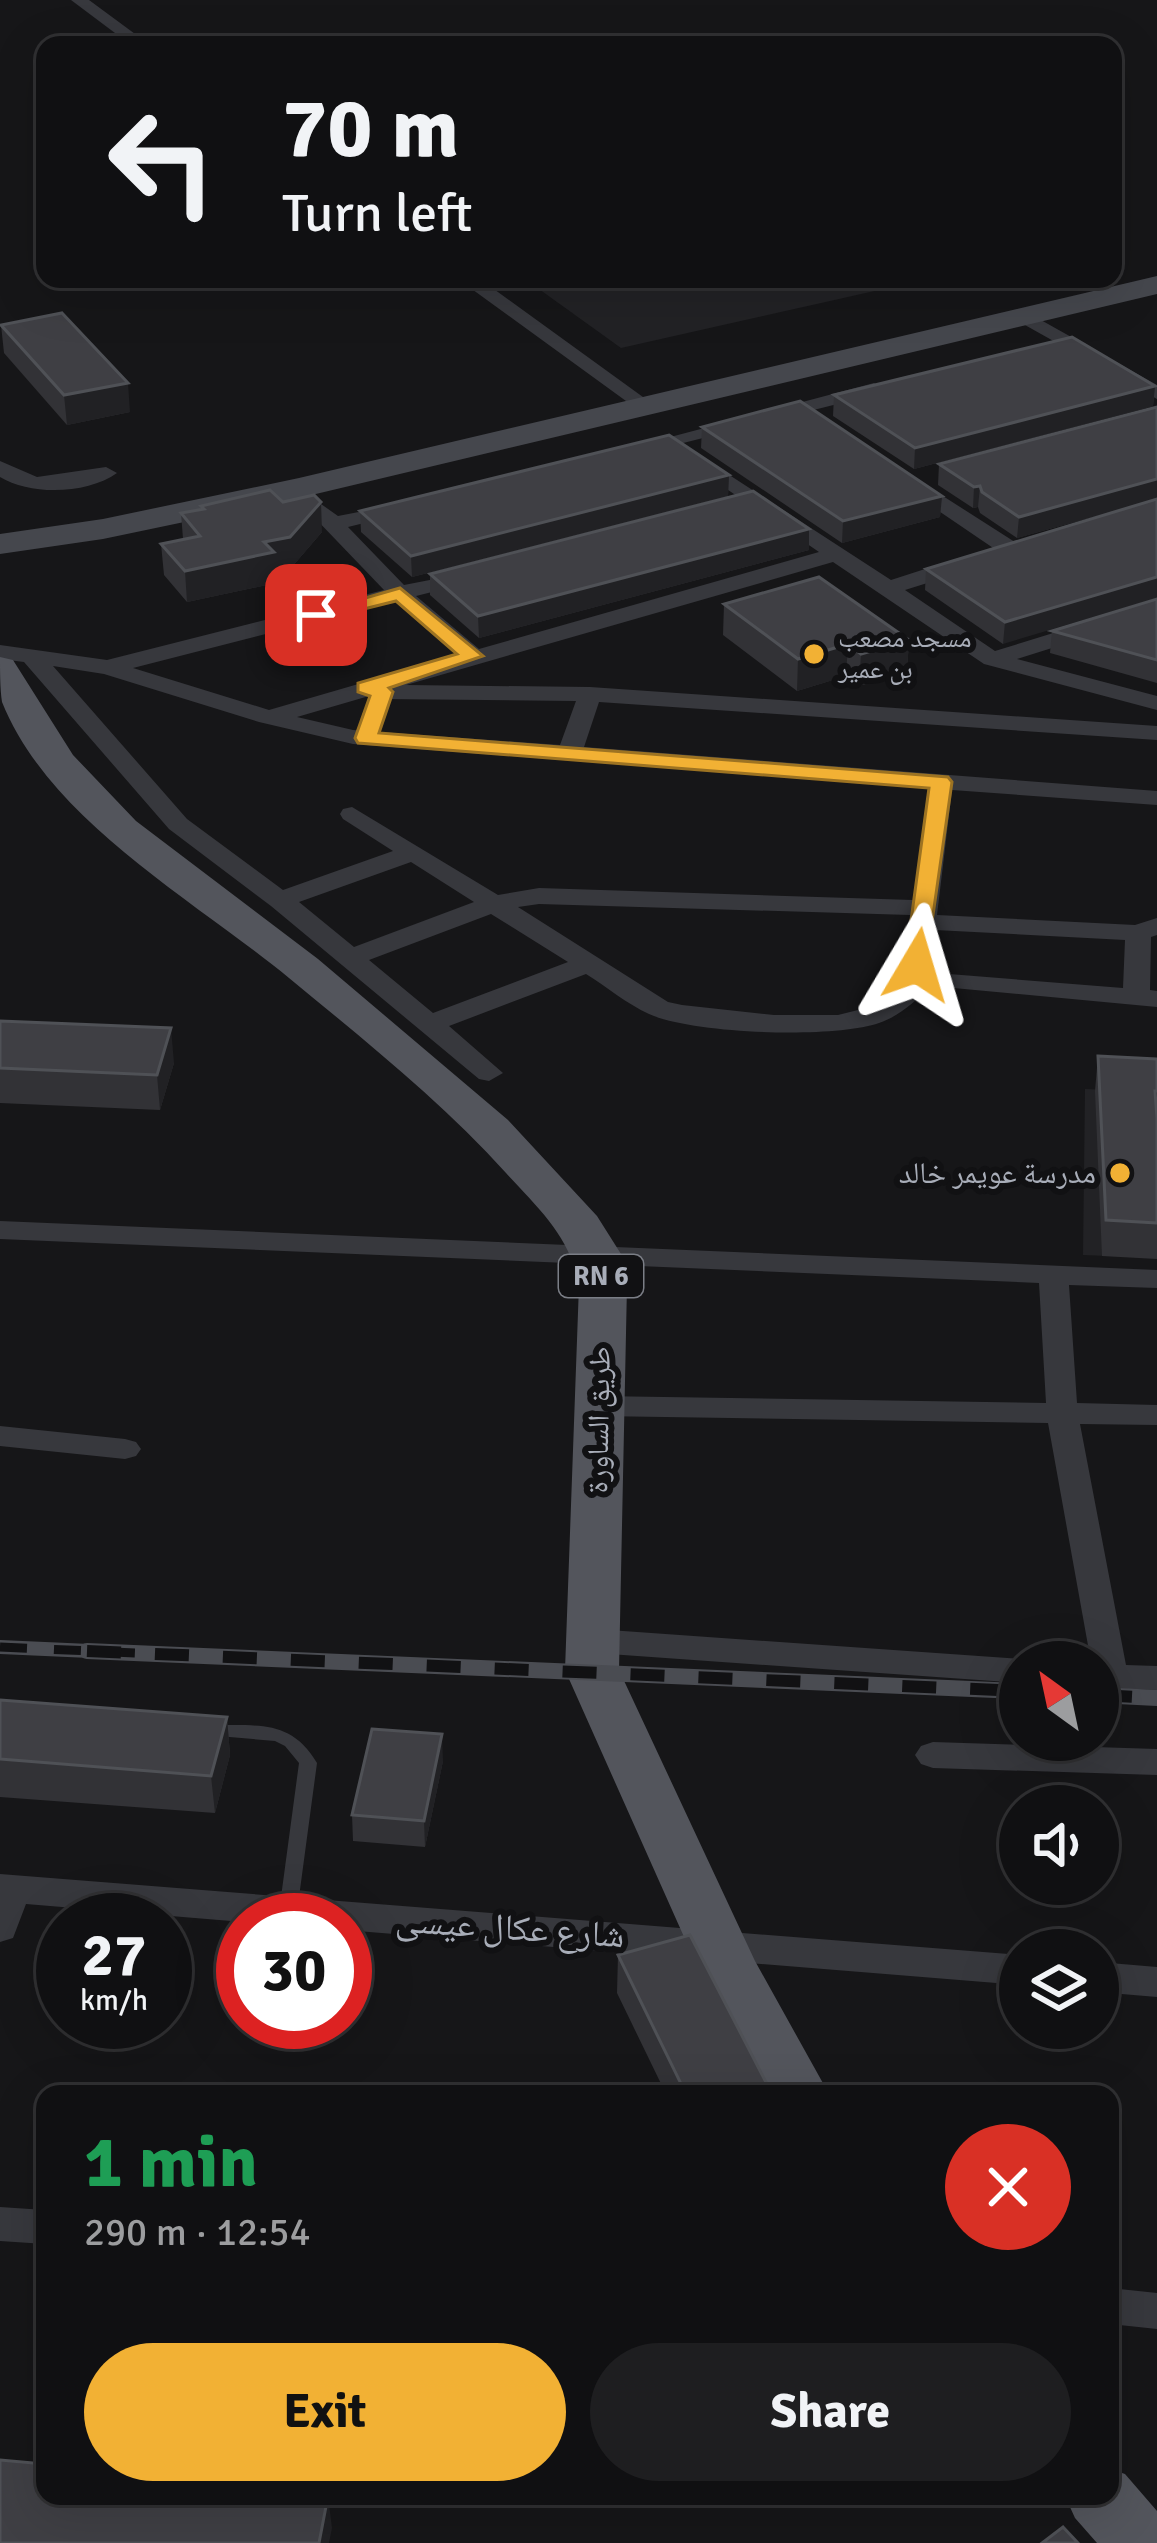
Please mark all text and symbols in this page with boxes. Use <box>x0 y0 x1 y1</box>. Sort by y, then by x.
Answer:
text: 70 m <box>282 77 459 181</box>
icon: left <box>84 84 240 240</box>
text: Turn left <box>282 180 472 247</box>
pin <box>265 564 367 666</box>
icon: arrive <box>283 582 349 648</box>
place label: مسجد مصعب بن عمير <box>837 622 972 686</box>
marker: مسجد مصعب بن عمير <box>801 641 827 667</box>
position arrow <box>854 902 980 1028</box>
place label: مدرسة عويمر خالد <box>899 1155 1096 1192</box>
marker: مدرسة عويمر خالد <box>1107 1160 1133 1186</box>
road number: RN 6 <box>559 1255 643 1297</box>
street label: طريق الساورة <box>579 1346 619 1494</box>
north arrow <box>999 1641 1119 1761</box>
map controls <box>999 1641 1119 2049</box>
button: sound <box>999 1785 1119 1905</box>
speed limit sign: 30 <box>216 1893 372 2049</box>
street label: شارع عكال عيسى <box>394 1898 626 1958</box>
text: 27 <box>82 1919 146 1993</box>
button: layers <box>999 1929 1119 2049</box>
text: km/h <box>80 1982 148 2019</box>
text: 1 min <box>84 2118 258 2207</box>
button: close <box>945 2124 1071 2250</box>
text: 290 m · 12:54 <box>84 2208 311 2256</box>
button: Exit <box>84 2343 566 2481</box>
button: Share <box>590 2343 1071 2481</box>

